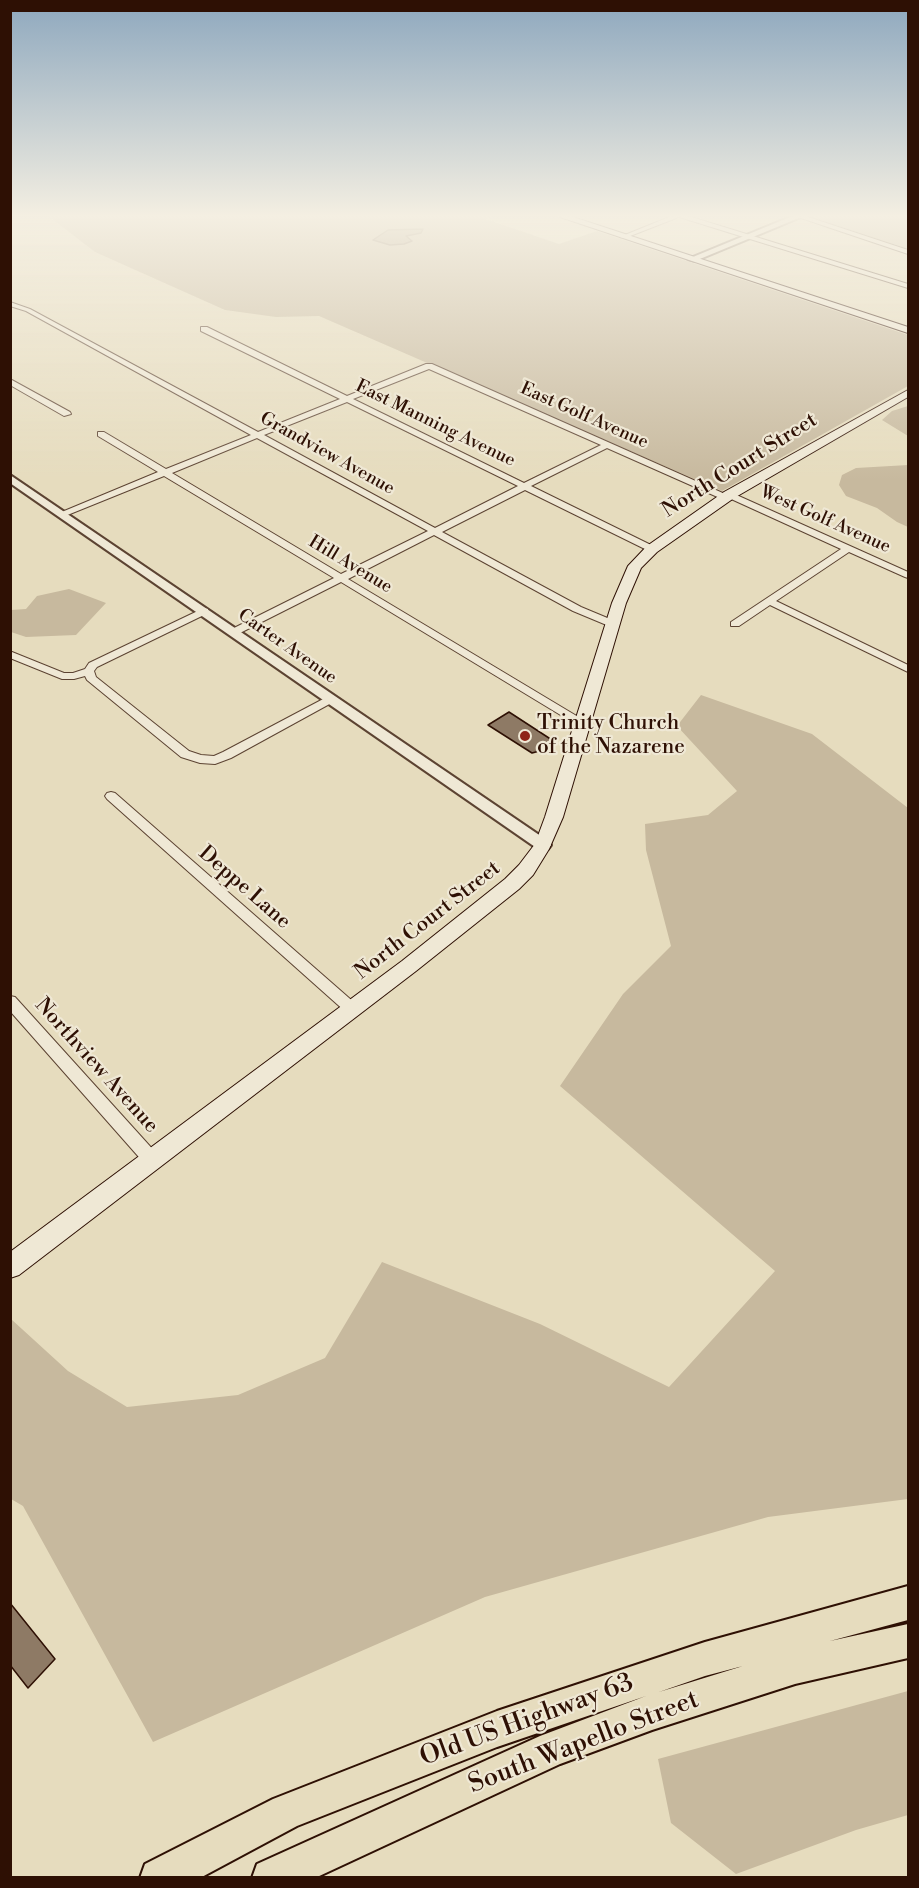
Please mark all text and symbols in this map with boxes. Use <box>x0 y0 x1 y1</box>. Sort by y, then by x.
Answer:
street label: East Manning Avenue <box>352 376 518 472</box>
street label: East Golf Avenue <box>517 378 651 454</box>
street label: Grandview Avenue <box>256 408 398 500</box>
street label: North Court Street <box>658 408 822 524</box>
street label: West Golf Avenue <box>756 482 894 558</box>
street label: Hill Avenue <box>304 532 396 598</box>
street label: Carter Avenue <box>233 605 341 689</box>
place label: Trinity Church of the Nazarene <box>537 711 685 761</box>
marker: Trinity Church of the Nazarene <box>518 729 532 743</box>
street label: Deppe Lane <box>193 841 295 935</box>
street label: North Court Street <box>350 856 506 986</box>
street label: Northview Avenue <box>29 993 163 1139</box>
street label: Old US Highway 63 <box>416 1668 638 1774</box>
street label: South Wapello Street <box>465 1685 703 1801</box>

